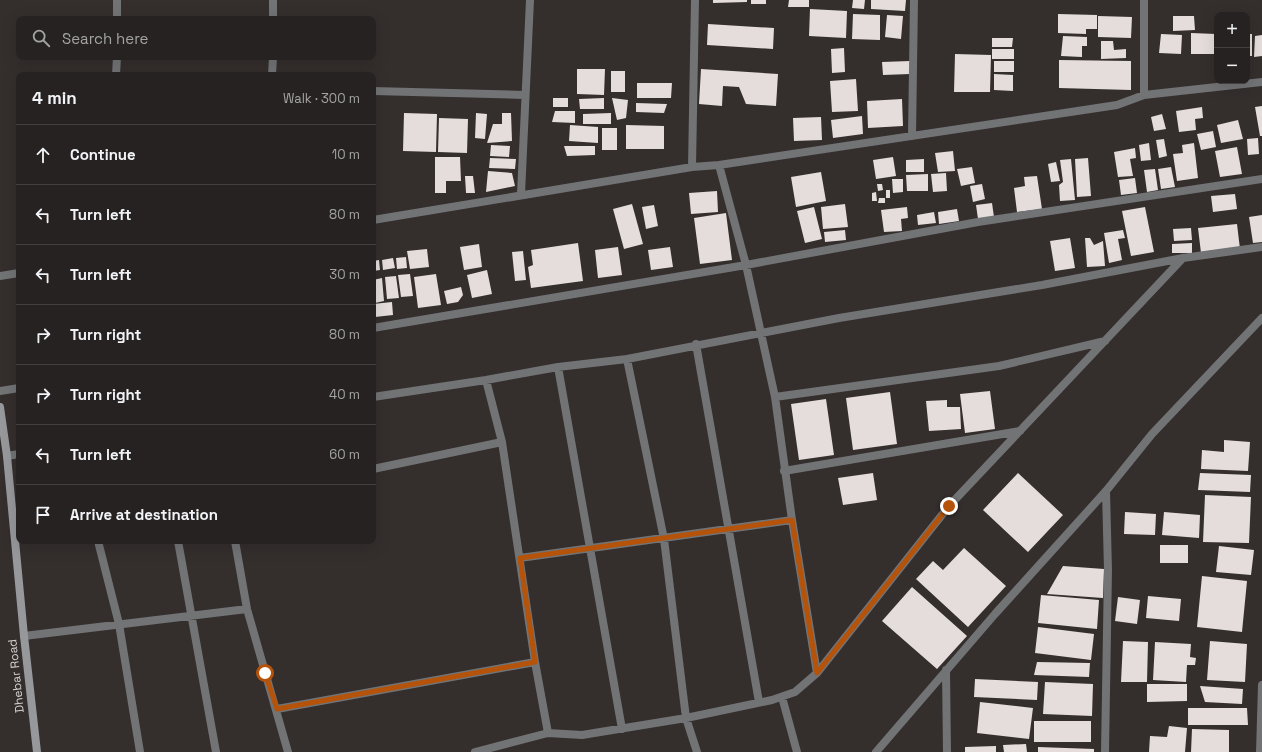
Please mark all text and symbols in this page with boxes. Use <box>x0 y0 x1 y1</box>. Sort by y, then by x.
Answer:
map controls <box>1214 12 1250 84</box>
button: + <box>1214 12 1250 48</box>
search box <box>16 16 376 60</box>
icon: search <box>30 27 52 49</box>
text: Search here <box>62 29 148 48</box>
button: − <box>1214 48 1250 84</box>
text: 4 min <box>32 87 77 109</box>
text: Walk · 300 m <box>283 90 360 107</box>
icon: ahead <box>32 144 54 166</box>
text: Continue <box>70 145 136 164</box>
text: 10 m <box>332 146 360 163</box>
icon: left <box>32 204 54 226</box>
text: Turn left <box>70 205 132 224</box>
text: 80 m <box>329 206 360 223</box>
icon: left <box>32 264 54 286</box>
text: Turn left <box>70 265 132 284</box>
text: 30 m <box>329 266 360 283</box>
icon: right <box>32 324 54 346</box>
text: Turn right <box>70 325 141 344</box>
text: 80 m <box>329 326 360 343</box>
icon: right <box>32 384 54 406</box>
text: Turn right <box>70 385 141 404</box>
text: 40 m <box>329 386 360 403</box>
icon: left <box>32 444 54 466</box>
text: Turn left <box>70 445 132 464</box>
text: 60 m <box>329 446 360 463</box>
route end <box>940 497 958 515</box>
icon: arrive <box>32 504 54 526</box>
text: Arrive at destination <box>70 505 218 524</box>
street label: Dhebar Road <box>4 638 28 714</box>
route start <box>256 664 274 682</box>

